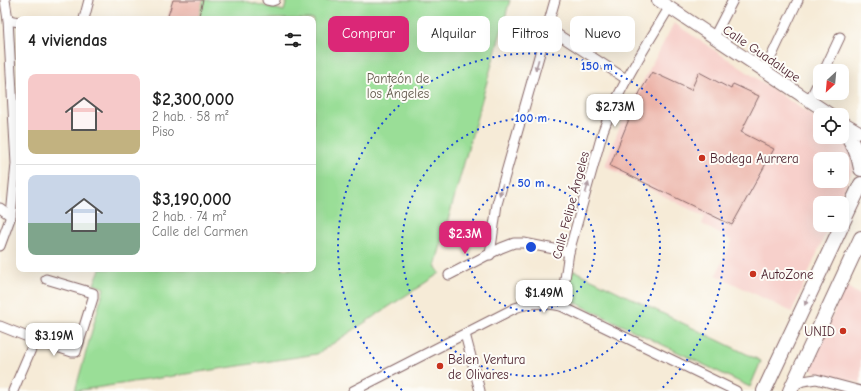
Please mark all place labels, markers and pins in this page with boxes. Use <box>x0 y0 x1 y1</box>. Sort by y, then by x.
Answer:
pin: $2.73M <box>582 94 648 128</box>
place label: Bodega Aurrera <box>710 151 799 166</box>
marker: Bodega Aurrera <box>697 153 707 163</box>
pin: $2.3M <box>437 221 493 255</box>
centre of rings <box>524 240 538 254</box>
place label: AutoZone <box>761 267 814 282</box>
marker: AutoZone <box>748 269 758 279</box>
pin: $1.49M <box>511 280 577 314</box>
pin: $3.19M <box>21 323 87 357</box>
place label: UNID <box>804 324 835 339</box>
marker: UNID <box>838 326 848 336</box>
place label: Belen Ventura de Olivares <box>448 352 525 382</box>
marker: Belen Ventura de Olivares <box>435 361 445 371</box>

